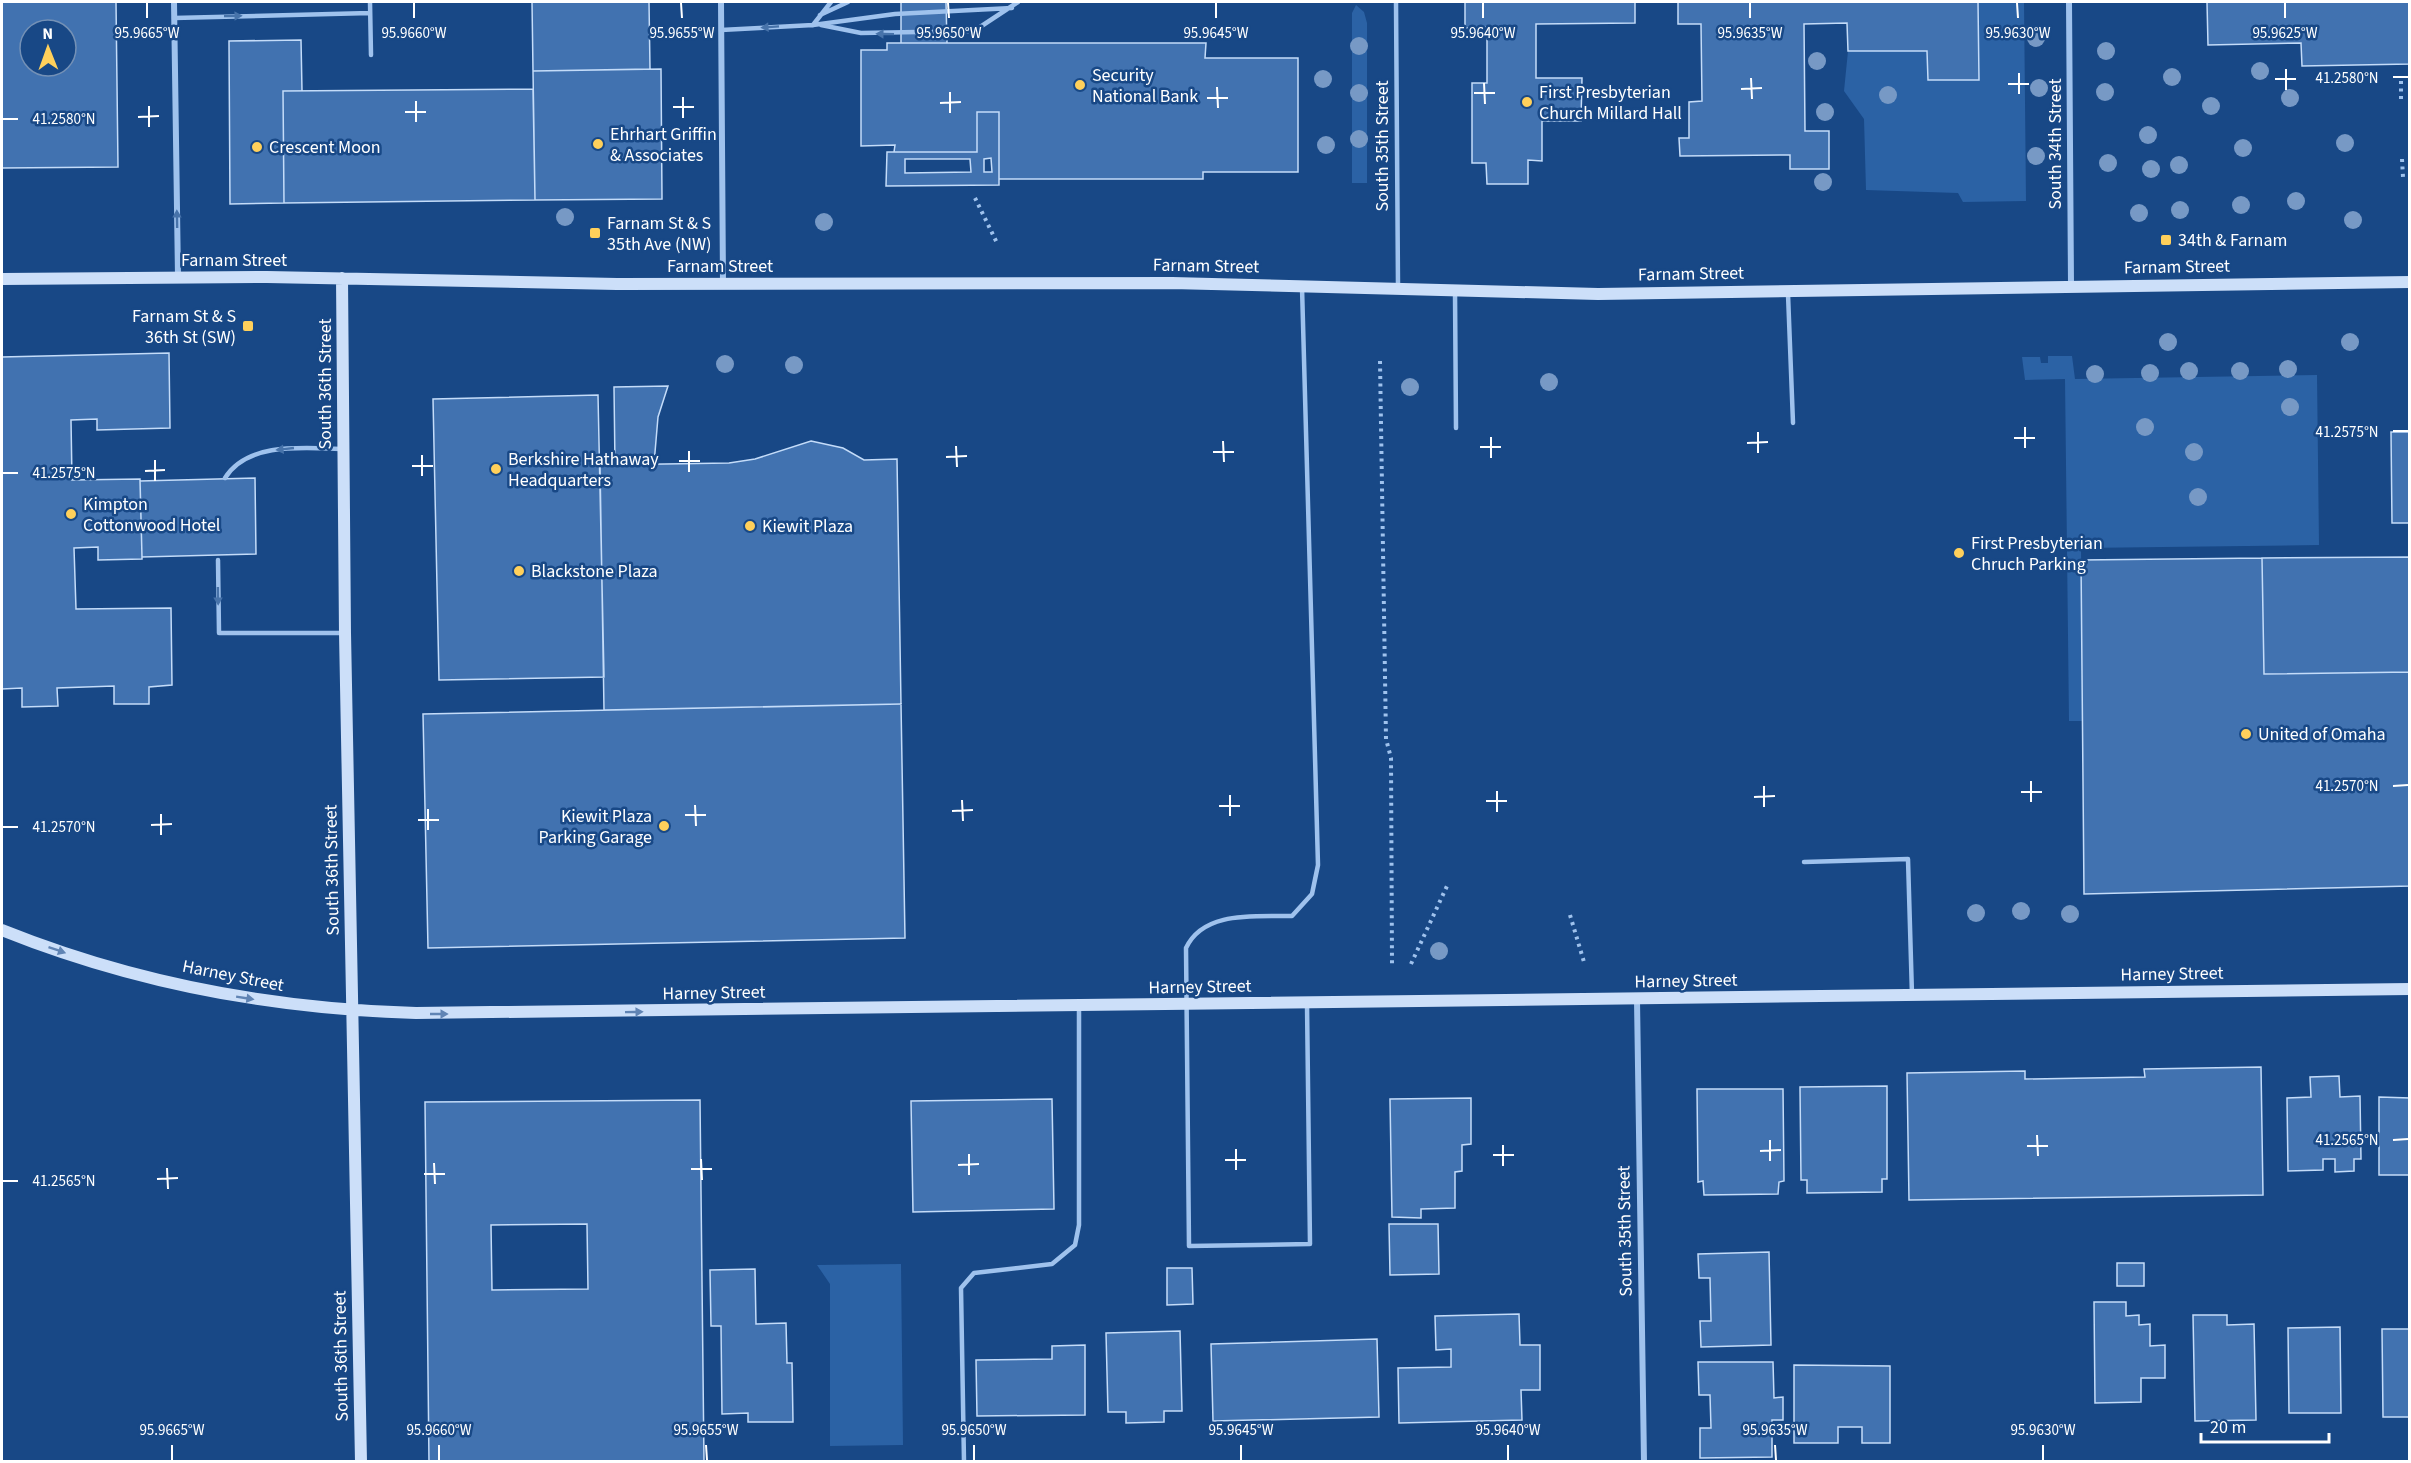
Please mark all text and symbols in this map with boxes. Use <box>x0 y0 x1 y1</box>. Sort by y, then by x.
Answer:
one-way arrow <box>223 12 242 21</box>
north arrow <box>18 18 78 78</box>
one-way arrow <box>760 22 779 32</box>
text: N <box>42 23 53 45</box>
text: 95.9665°W <box>114 23 180 44</box>
text: 95.9660°W <box>381 23 447 44</box>
text: 95.9655°W <box>649 23 715 44</box>
text: 95.9650°W <box>916 23 982 44</box>
text: 95.9645°W <box>1183 23 1249 44</box>
text: 95.9640°W <box>1450 23 1516 44</box>
text: 95.9635°W <box>1717 23 1783 44</box>
text: 95.9630°W <box>1985 23 2051 44</box>
text: 95.9625°W <box>2252 23 2318 44</box>
one-way arrow <box>875 29 894 39</box>
place label: Security National Bank <box>1092 63 1198 109</box>
text: 41.2580°N <box>2315 68 2379 89</box>
marker: Security National Bank <box>1073 78 1087 92</box>
street label: South 34th Street <box>2043 78 2068 210</box>
street label: South 35th Street <box>1370 80 1395 212</box>
place label: First Presbyterian Church Millard Hall <box>1539 80 1682 126</box>
marker: First Presbyterian Church Millard Hall <box>1520 95 1534 109</box>
text: 41.2580°N <box>32 109 96 130</box>
place label: Ehrhart Griffin & Associates <box>610 122 717 168</box>
place label: Crescent Moon <box>269 135 381 160</box>
marker: Ehrhart Griffin & Associates <box>591 137 605 151</box>
marker: Crescent Moon <box>250 140 264 154</box>
one-way arrow <box>173 209 182 228</box>
place label: Farnam St & S 35th Ave (NW) <box>607 211 712 257</box>
marker: Farnam St & S 35th Ave (NW) <box>588 226 602 240</box>
place label: 34th & Farnam <box>2178 228 2287 253</box>
marker: 34th & Farnam <box>2159 233 2173 247</box>
street label: Farnam Street <box>181 248 287 273</box>
street label: Farnam Street <box>1153 253 1259 279</box>
street label: Farnam Street <box>667 254 773 279</box>
street label: Farnam Street <box>2124 254 2230 280</box>
street label: Farnam Street <box>1638 261 1744 287</box>
place label: Farnam St & S 36th St (SW) <box>132 304 236 350</box>
street label: South 36th Street <box>313 318 338 450</box>
marker: Farnam St & S 36th St (SW) <box>241 319 255 333</box>
text: 41.2575°N <box>2315 422 2379 443</box>
one-way arrow <box>275 445 294 454</box>
place label: Berkshire Hathaway Headquarters <box>508 447 659 493</box>
marker: Berkshire Hathaway Headquarters <box>489 462 503 476</box>
text: 41.2575°N <box>32 463 96 484</box>
place label: Kimpton Cottonwood Hotel <box>83 492 220 538</box>
marker: Kimpton Cottonwood Hotel <box>64 507 78 521</box>
place label: Kiewit Plaza <box>762 514 853 539</box>
marker: Kiewit Plaza <box>743 519 757 533</box>
place label: First Presbyterian Chruch Parking <box>1971 531 2103 577</box>
marker: First Presbyterian Chruch Parking <box>1952 546 1966 560</box>
place label: Blackstone Plaza <box>531 559 658 584</box>
marker: Blackstone Plaza <box>512 564 526 578</box>
one-way arrow <box>213 587 223 606</box>
place label: United of Omaha <box>2258 722 2386 747</box>
marker: United of Omaha <box>2239 727 2253 741</box>
text: 41.2570°N <box>2315 776 2379 797</box>
street label: South 36th Street <box>318 804 346 936</box>
place label: Kiewit Plaza Parking Garage <box>539 804 652 850</box>
text: 41.2570°N <box>32 817 96 838</box>
marker: Kiewit Plaza Parking Garage <box>657 819 671 833</box>
one-way arrow <box>48 945 66 955</box>
street label: Harney Street <box>180 954 286 998</box>
street label: Harney Street <box>2120 961 2224 987</box>
street label: Harney Street <box>1634 968 1738 994</box>
street label: Harney Street <box>1148 974 1252 1000</box>
street label: Harney Street <box>662 980 766 1006</box>
one-way arrow <box>236 994 255 1003</box>
one-way arrow <box>625 1007 644 1017</box>
one-way arrow <box>430 1009 449 1018</box>
text: 41.2565°N <box>2315 1130 2379 1151</box>
street label: South 35th Street <box>1611 1165 1639 1297</box>
text: 41.2565°N <box>32 1171 96 1192</box>
street label: South 36th Street <box>327 1290 355 1422</box>
scale bar <box>2201 1406 2328 1444</box>
text: 20 m <box>2210 1415 2246 1440</box>
text: 95.9665°W <box>139 1420 205 1441</box>
text: 95.9660°W <box>406 1420 472 1441</box>
text: 95.9655°W <box>673 1420 739 1441</box>
text: 95.9650°W <box>941 1420 1007 1441</box>
text: 95.9645°W <box>1208 1420 1274 1441</box>
text: 95.9640°W <box>1475 1420 1541 1441</box>
text: 95.9635°W <box>1742 1420 1808 1441</box>
text: 95.9630°W <box>2010 1420 2076 1441</box>

